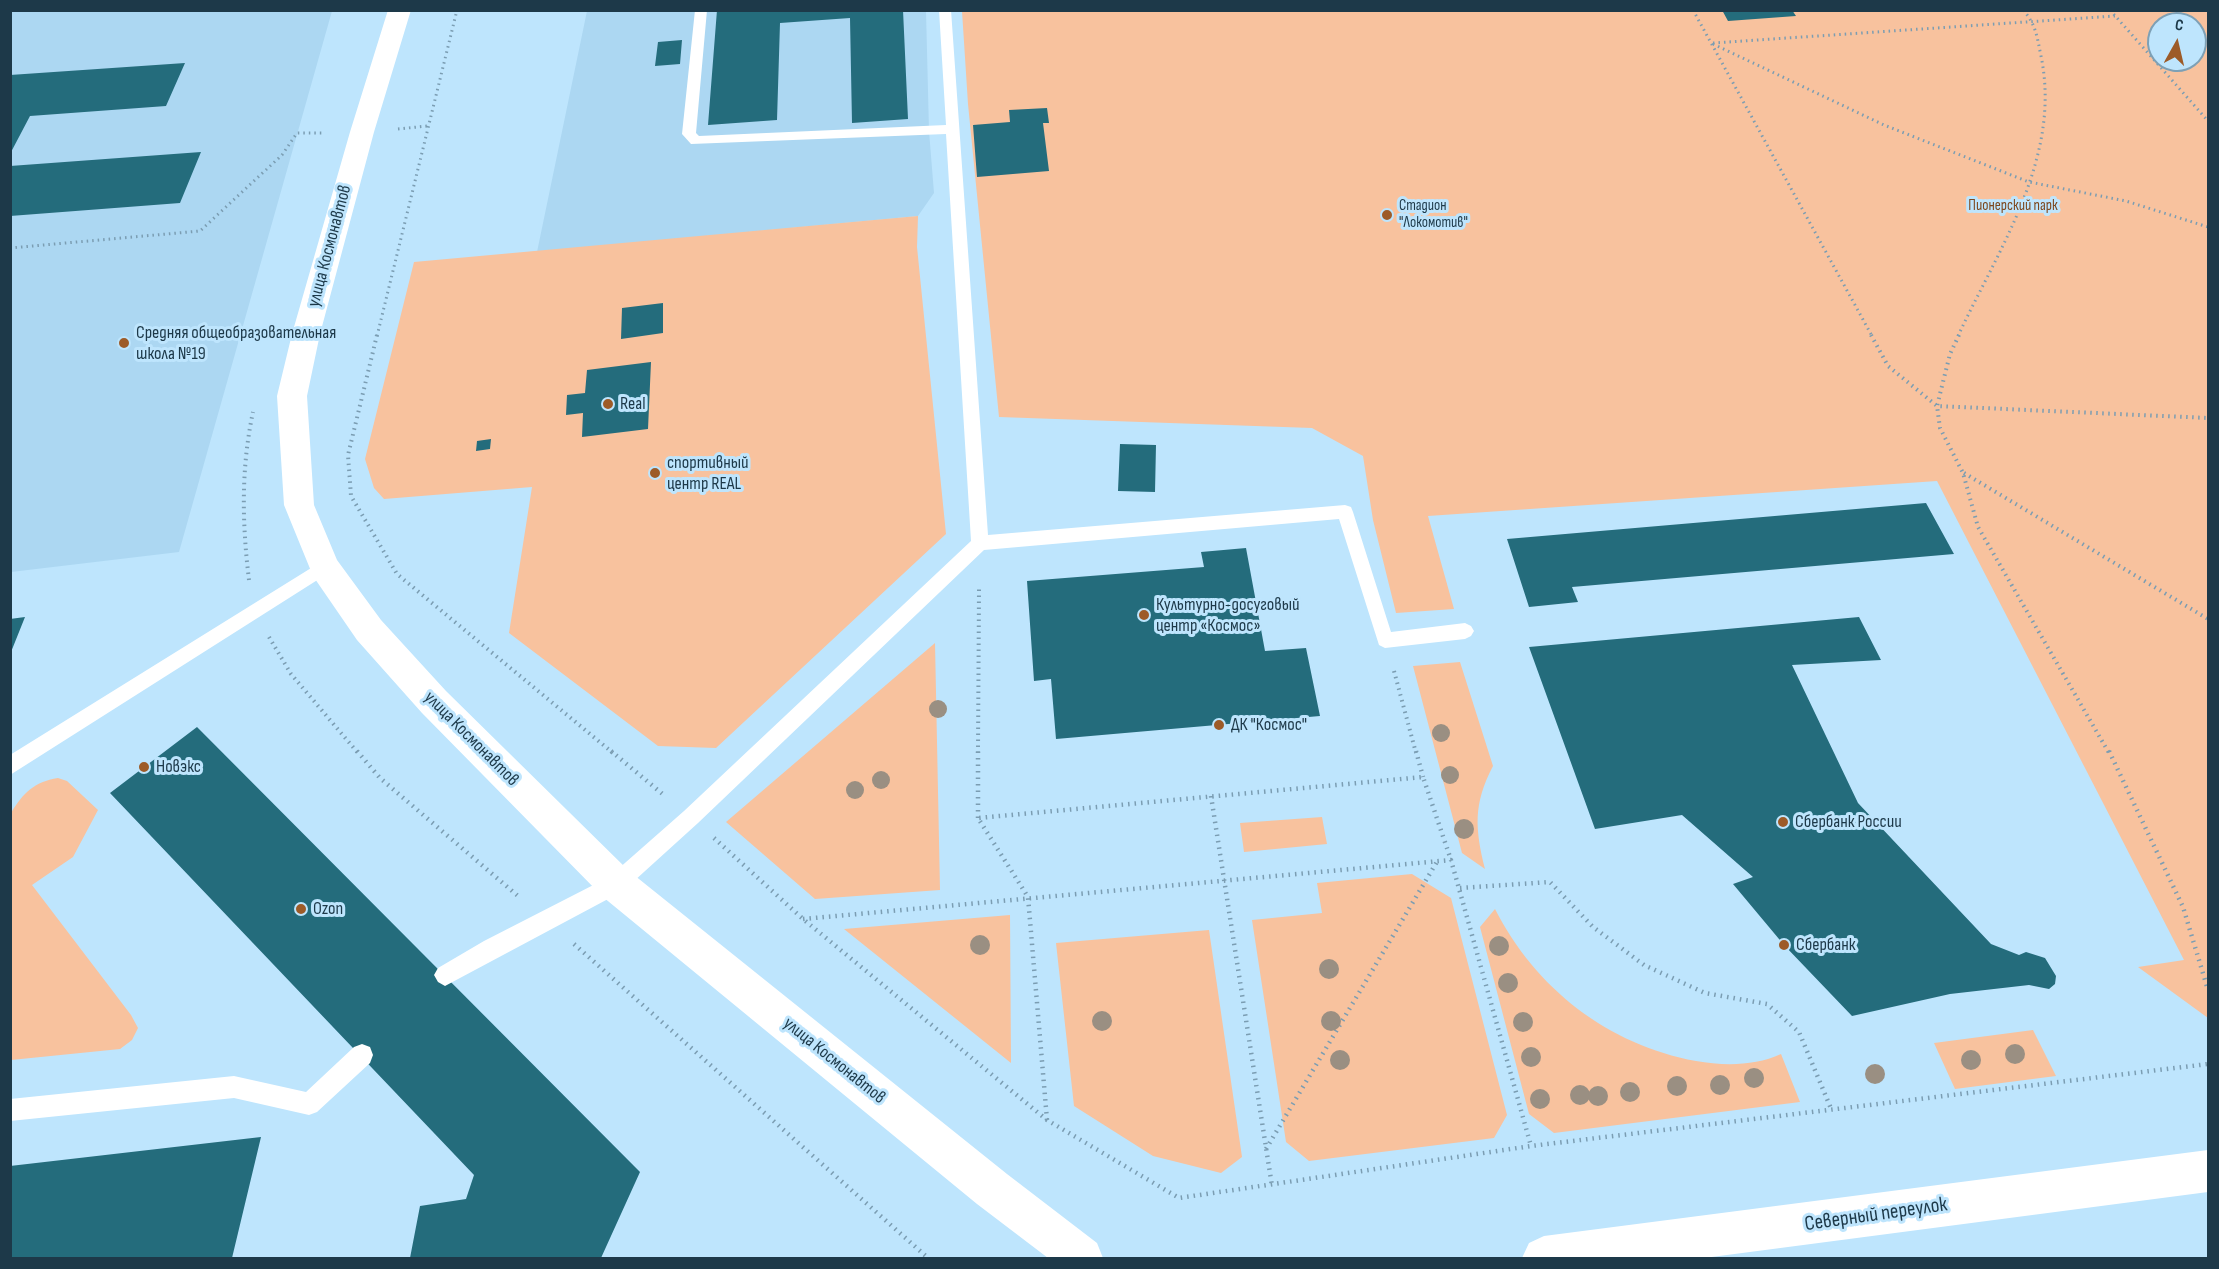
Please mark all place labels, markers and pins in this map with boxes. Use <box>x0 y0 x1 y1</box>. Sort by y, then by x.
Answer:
place label: Стадион "Локомотив" <box>1399 197 1468 232</box>
marker: Стадион "Локомотив" <box>1380 208 1394 222</box>
place label: Средняя общеобразовательная школа №19 <box>136 322 336 364</box>
marker: Средняя общеобразовательная школа №19 <box>117 336 131 350</box>
place label: Real <box>620 393 646 415</box>
marker: Real <box>601 397 615 411</box>
place label: спортивный центр REAL <box>667 452 749 494</box>
marker: спортивный центр REAL <box>648 466 662 480</box>
place label: Культурно-досуговый центр «Космос» <box>1156 594 1300 636</box>
marker: Культурно-досуговый центр «Космос» <box>1137 608 1151 622</box>
place label: ДК "Космос" <box>1231 714 1307 736</box>
marker: ДК "Космос" <box>1212 718 1226 732</box>
place label: Новэкс <box>156 756 201 778</box>
marker: Новэкс <box>137 760 151 774</box>
place label: Сбербанк России <box>1795 811 1902 833</box>
marker: Сбербанк России <box>1776 815 1790 829</box>
place label: Ozon <box>313 898 343 920</box>
marker: Ozon <box>294 902 308 916</box>
place label: Сбербанк <box>1796 934 1856 956</box>
marker: Сбербанк <box>1777 938 1791 952</box>

